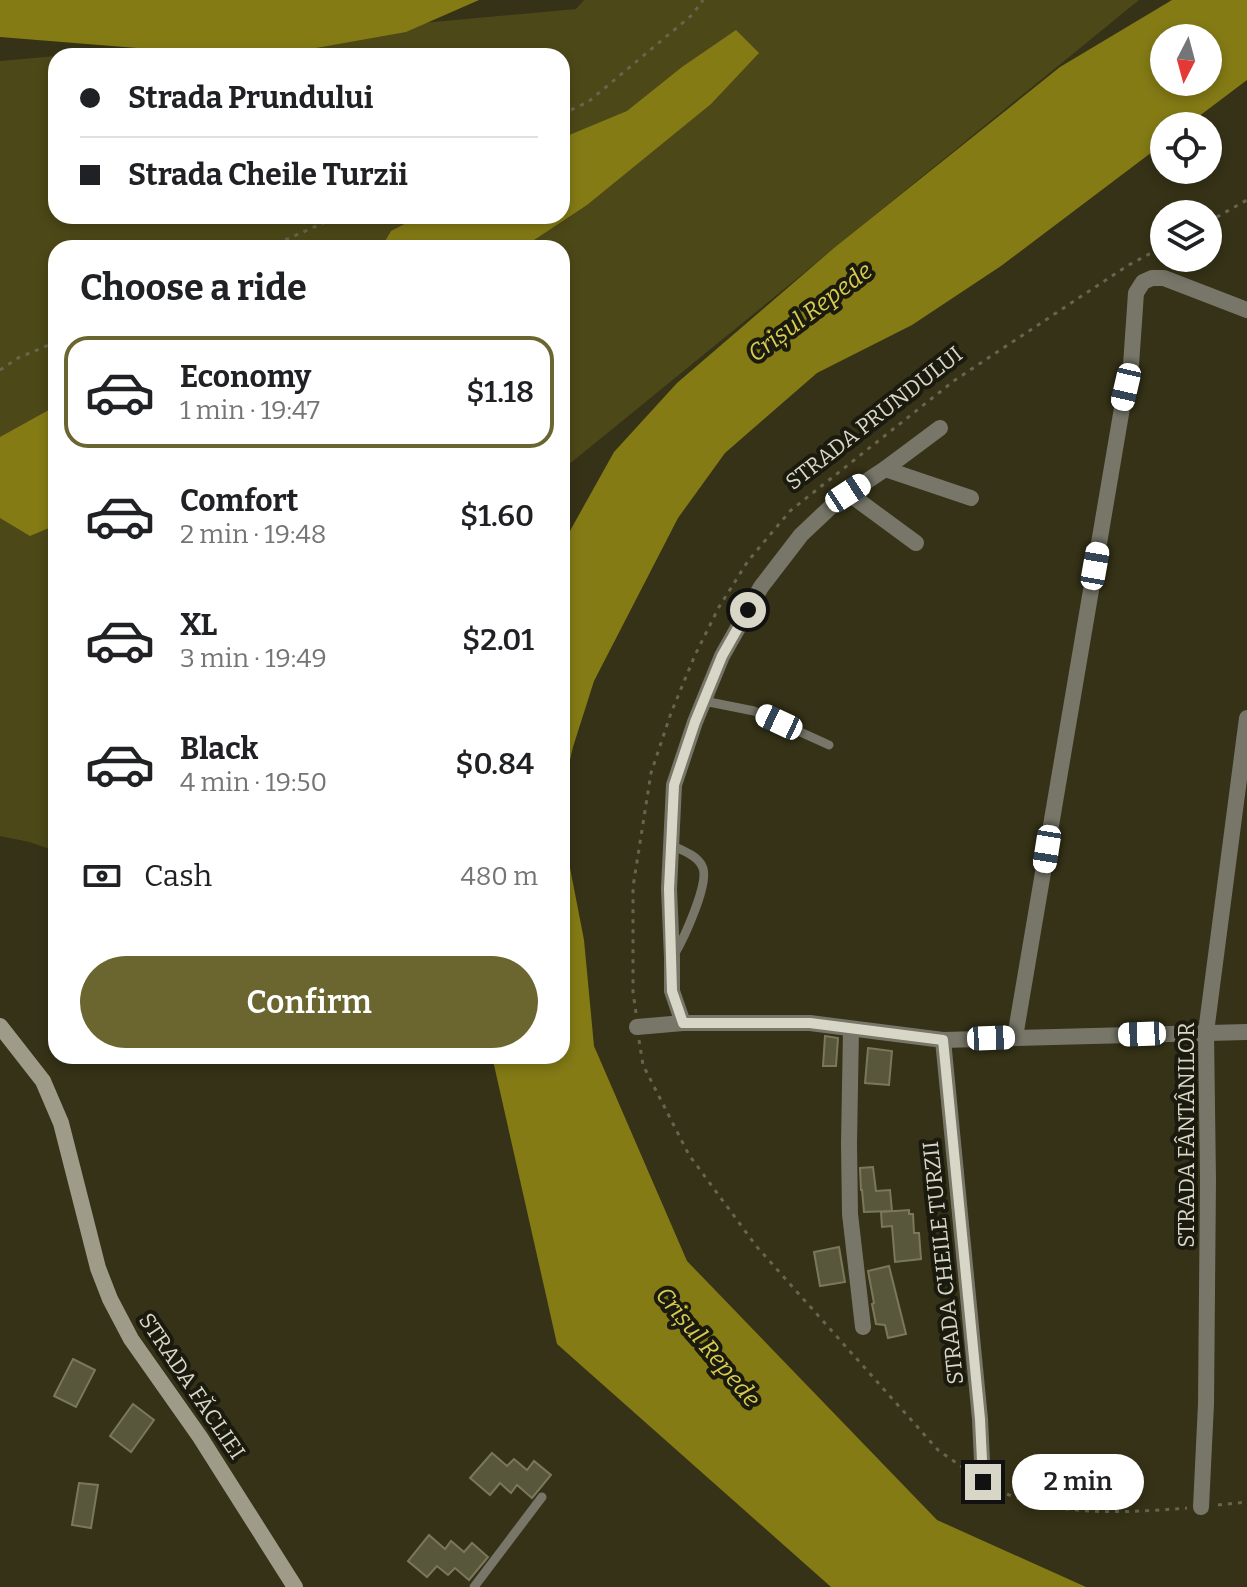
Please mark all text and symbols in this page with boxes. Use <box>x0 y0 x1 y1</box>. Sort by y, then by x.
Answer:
north arrow <box>1150 24 1222 96</box>
map controls <box>1150 24 1222 272</box>
text: Strada Prundului <box>128 80 373 116</box>
button: locate <box>1150 112 1222 184</box>
text: Strada Cheile Turzii <box>128 157 408 193</box>
button: layers <box>1150 200 1222 272</box>
water label: Crișul Repede <box>743 256 878 368</box>
text: Choose a ride <box>80 266 307 310</box>
street label: STRADA PRUNDULUI <box>780 341 968 495</box>
icon: car <box>84 356 156 428</box>
text: Economy <box>180 359 311 395</box>
car <box>1109 361 1143 413</box>
text: $1.18 <box>466 374 534 410</box>
text: 1 min · 19:47 <box>180 395 320 426</box>
car <box>821 470 875 516</box>
icon: car <box>84 480 156 552</box>
text: Comfort <box>180 483 298 519</box>
text: $1.60 <box>460 498 534 534</box>
text: 2 min · 19:48 <box>180 519 326 550</box>
car <box>1079 540 1111 592</box>
route start <box>730 592 766 628</box>
icon: car <box>84 604 156 676</box>
text: XL <box>180 607 217 643</box>
text: $2.01 <box>462 622 534 658</box>
text: 3 min · 19:49 <box>180 643 327 674</box>
car <box>752 701 806 743</box>
icon: car <box>84 728 156 800</box>
text: Black <box>180 731 258 767</box>
text: $0.84 <box>455 746 534 782</box>
text: 4 min · 19:50 <box>180 767 327 798</box>
car <box>1031 823 1063 875</box>
icon: cash <box>80 854 124 898</box>
text: Cash <box>144 858 212 894</box>
text: 480 m <box>461 861 538 892</box>
button: Confirm <box>80 956 538 1048</box>
car <box>1118 1021 1166 1047</box>
street label: STRADA FÂNTÂNILOR <box>1173 1022 1200 1248</box>
car <box>967 1025 1015 1051</box>
street label: STRADA CHEILE TURZII <box>917 1140 969 1386</box>
water label: Crișul Repede <box>649 1281 766 1413</box>
street label: STRADA FĂCLIEI <box>133 1308 251 1464</box>
callout: 2 min <box>1011 1454 1143 1510</box>
route end <box>965 1464 1001 1500</box>
text: 2 min <box>1044 1466 1112 1497</box>

